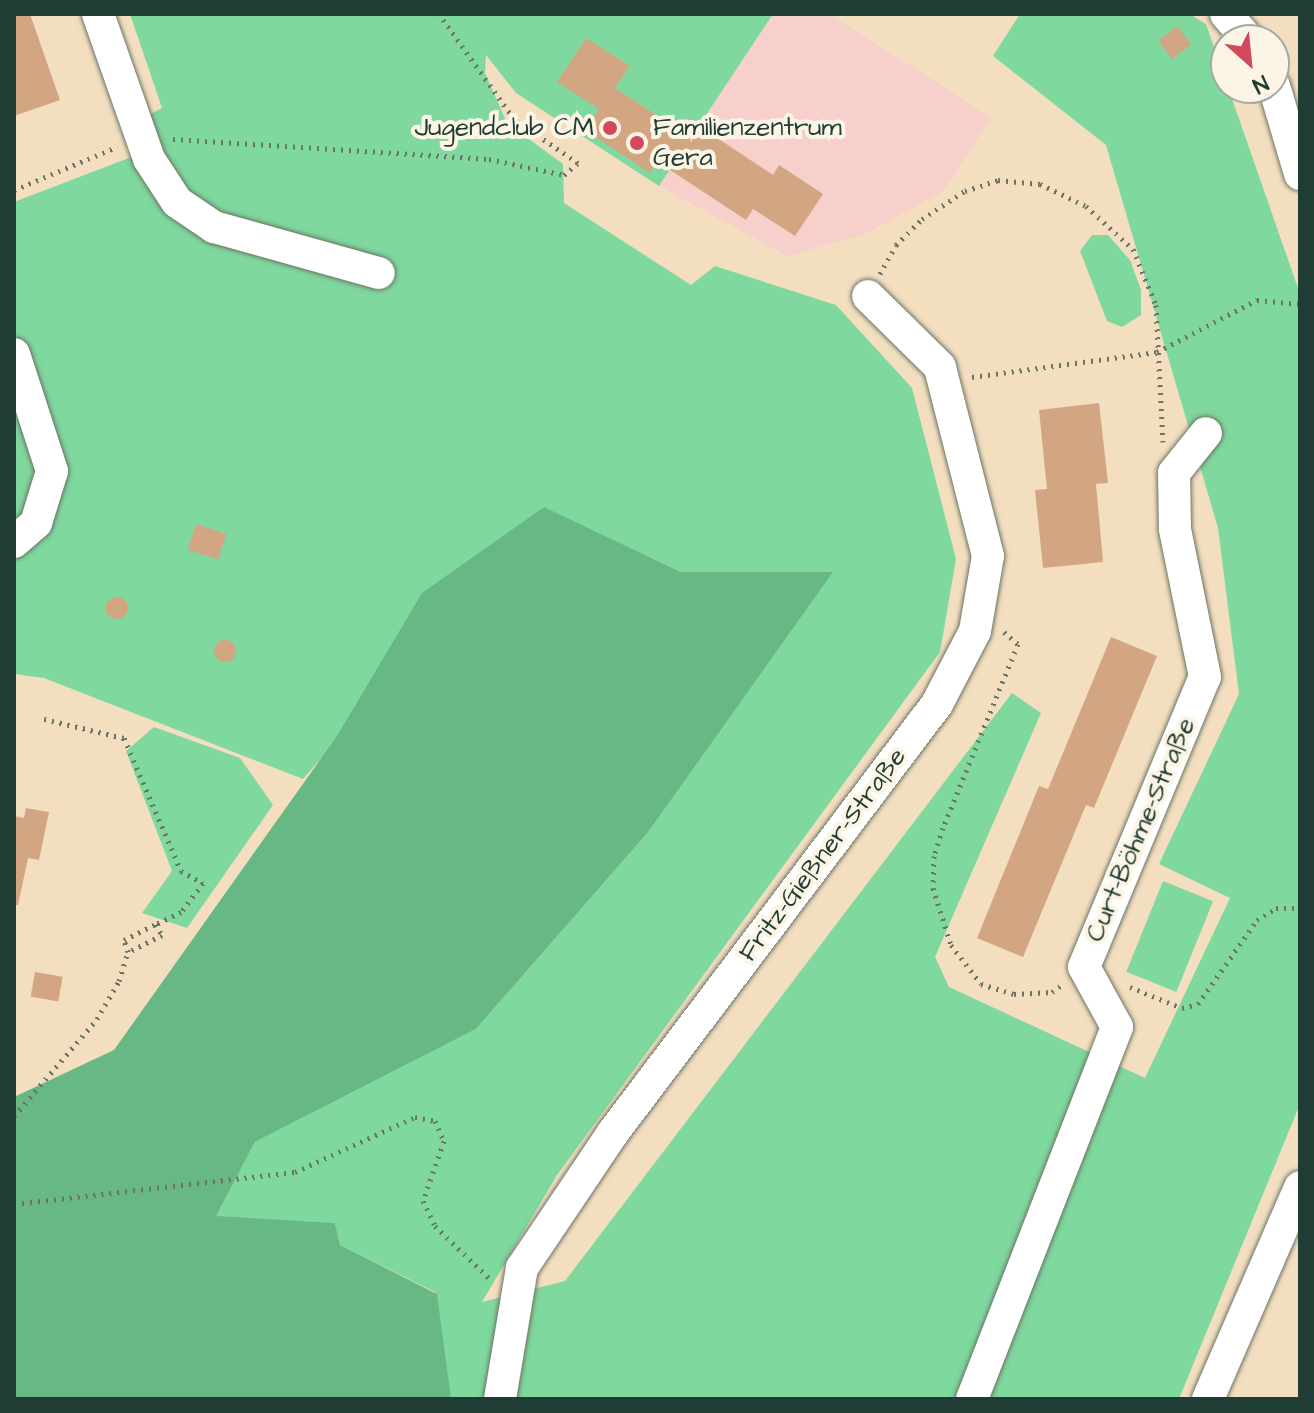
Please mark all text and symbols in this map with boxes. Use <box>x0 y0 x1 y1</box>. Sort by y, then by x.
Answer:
north arrow <box>1210 24 1290 104</box>
text: N <box>1247 67 1273 101</box>
place label: Jugendclub CM <box>415 112 594 144</box>
place label: Familienzentrum Gera <box>653 112 842 174</box>
marker: Jugendclub CM <box>601 119 619 137</box>
marker: Familienzentrum Gera <box>628 134 646 152</box>
street label: Curt-Böhme-Straße <box>1080 713 1202 947</box>
street label: Fritz-Gießner-Straße <box>733 742 913 968</box>

